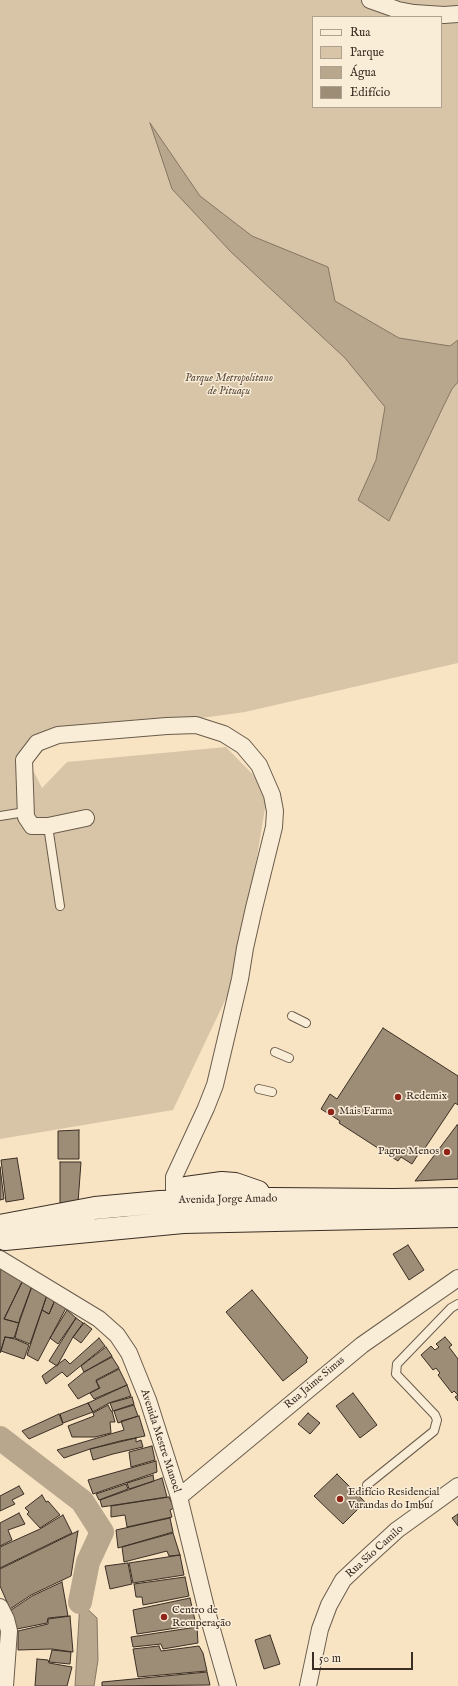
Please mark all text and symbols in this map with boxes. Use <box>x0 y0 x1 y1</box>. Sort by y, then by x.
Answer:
legend <box>312 16 442 108</box>
text: Rua <box>350 25 370 40</box>
text: Parque <box>350 45 384 60</box>
text: Água <box>350 65 376 80</box>
text: Edifício <box>350 85 390 100</box>
park label: Parque Metropolitano de Pituaçu <box>185 372 273 398</box>
place label: Redemix <box>406 1090 447 1104</box>
marker: Redemix <box>393 1092 403 1102</box>
place label: Mais Farma <box>339 1105 392 1119</box>
marker: Mais Farma <box>326 1107 336 1117</box>
place label: Pague Menos <box>378 1145 439 1159</box>
marker: Pague Menos <box>442 1147 452 1157</box>
street label: Avenida Jorge Amado <box>178 1193 278 1207</box>
street label: Rua Jaime Simas <box>282 1354 348 1412</box>
street label: Avenida Mestre Manoel <box>137 1387 183 1495</box>
place label: Edifício Residencial Varandas do Imbuí <box>348 1486 440 1512</box>
marker: Edifício Residencial Varandas do Imbuí <box>335 1494 345 1504</box>
street label: Rua São Camilo <box>344 1523 406 1581</box>
place label: Centro de Recuperação <box>172 1604 231 1630</box>
marker: Centro de Recuperação <box>159 1612 169 1622</box>
scale bar <box>314 1644 415 1670</box>
text: 50 m <box>319 1651 341 1666</box>

